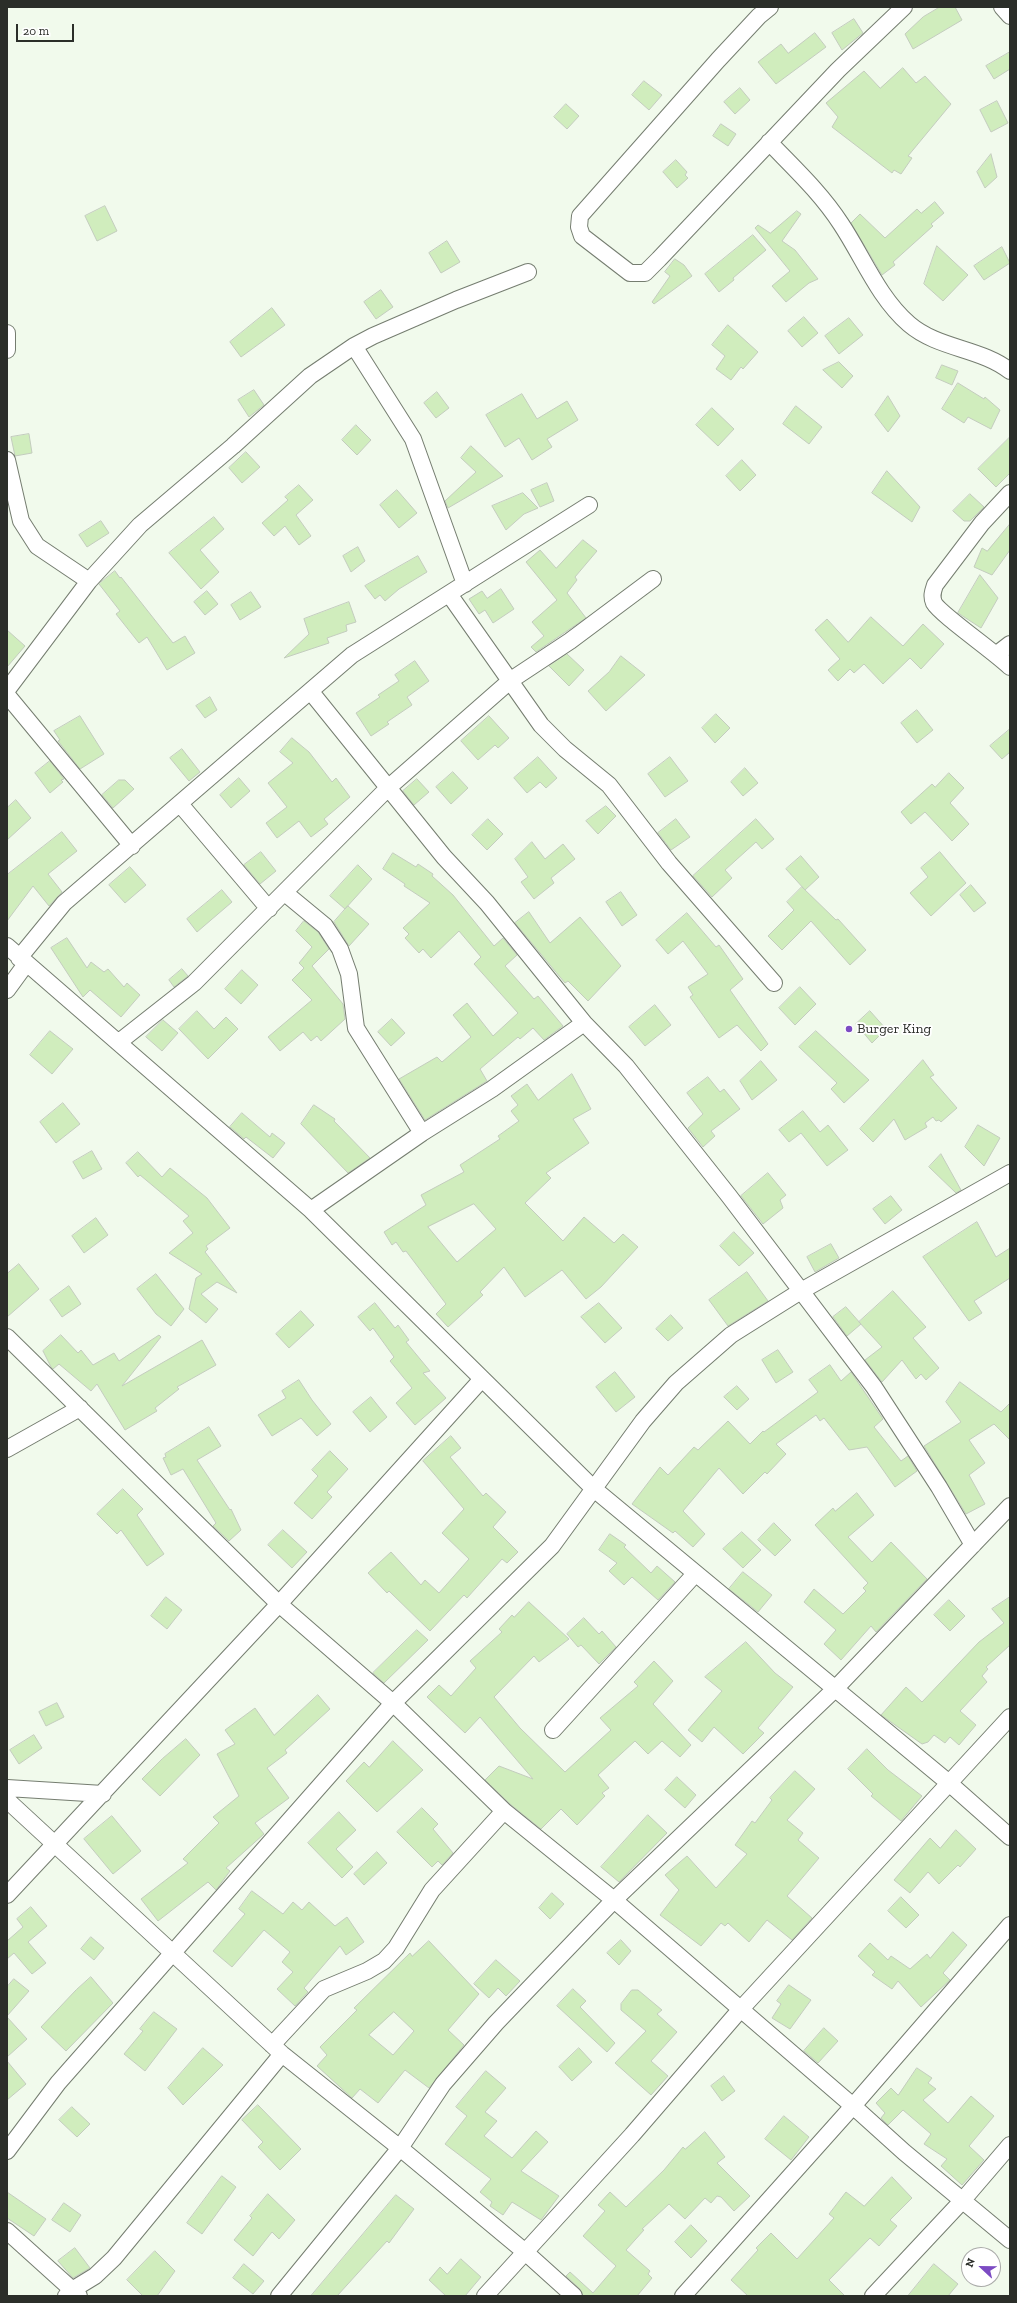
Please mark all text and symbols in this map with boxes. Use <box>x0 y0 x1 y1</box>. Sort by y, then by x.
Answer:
scale bar <box>18 16 76 42</box>
text: 20 m <box>23 24 49 38</box>
place label: Burger King <box>857 1021 931 1037</box>
marker: Burger King <box>844 1024 854 1034</box>
north arrow <box>961 2247 1001 2287</box>
text: N <box>963 2256 978 2269</box>

